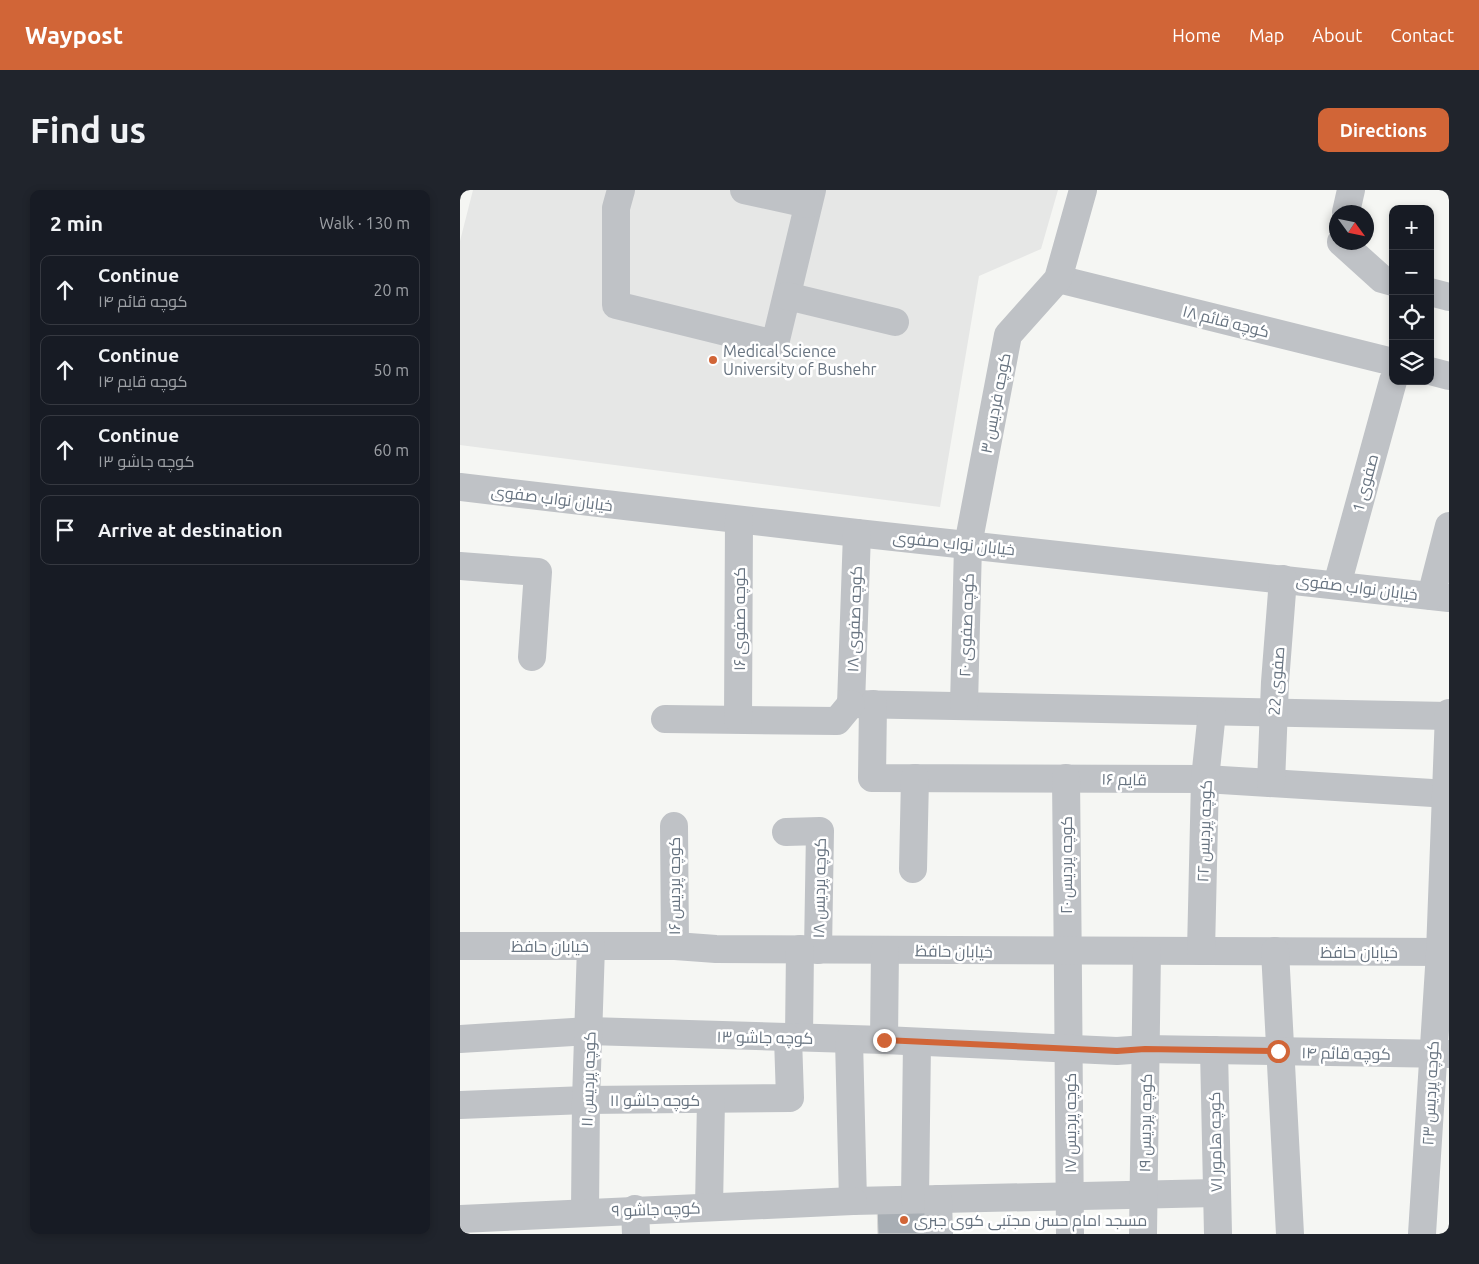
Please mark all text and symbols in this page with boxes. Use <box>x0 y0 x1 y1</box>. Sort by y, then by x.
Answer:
text: Waypost <box>25 22 123 49</box>
text: Home <box>1172 25 1221 45</box>
text: Map <box>1249 25 1284 45</box>
text: About <box>1312 25 1362 45</box>
text: Contact <box>1390 25 1454 45</box>
button: Directions <box>1318 108 1449 152</box>
text: Find us <box>30 110 146 150</box>
north arrow <box>1329 205 1374 250</box>
map controls <box>1389 205 1434 385</box>
button: + <box>1389 205 1434 250</box>
text: 2 min <box>50 211 103 235</box>
text: Walk · 130 m <box>319 214 410 232</box>
button: − <box>1389 250 1434 295</box>
text: Continue <box>98 264 179 286</box>
icon: ahead <box>51 276 79 304</box>
text: 20 m <box>373 281 409 299</box>
text: کوچه قائم ۱۴ <box>98 292 188 310</box>
button: locate <box>1389 295 1434 340</box>
street label: کوچه قائم ۱۸ <box>1180 302 1271 343</box>
button: layers <box>1389 340 1434 385</box>
place label: Medical Science University of Bushehr <box>723 342 877 378</box>
text: Continue <box>98 344 179 366</box>
street label: کوچه فردیس ۳ <box>976 351 1017 455</box>
marker: Medical Science University of Bushehr <box>707 354 719 366</box>
icon: ahead <box>51 356 79 384</box>
text: 50 m <box>373 361 409 379</box>
text: کوچه قایم ۱۴ <box>98 372 188 390</box>
text: Continue <box>98 424 179 446</box>
icon: ahead <box>51 436 79 464</box>
text: 60 m <box>373 441 409 459</box>
text: کوچه جاشو ۱۳ <box>98 452 195 470</box>
street label: صفوی 1 <box>1349 452 1383 515</box>
street label: خیابان نواب صفوی <box>490 482 614 516</box>
icon: arrive <box>51 516 79 544</box>
text: Arrive at destination <box>98 519 283 541</box>
street label: خیابان نواب صفوی <box>892 528 1016 560</box>
street label: کوچه صفوی ۱۸ <box>843 565 868 673</box>
street label: کوچه صفوی ۱۶ <box>730 567 751 671</box>
street label: خیابان نواب صفوی <box>1295 571 1419 605</box>
street label: کوچه صفوی ۲۰ <box>955 573 980 677</box>
street label: صفوی 22 <box>1265 646 1289 716</box>
street label: قایم ۱۶ <box>1101 770 1147 791</box>
street label: کوچه پردیس ۲۲ <box>1193 779 1218 883</box>
street label: کوچه پردیس ۲۰ <box>1057 816 1078 914</box>
street label: کوچه پردیس ۱۶ <box>665 837 686 935</box>
street label: کوچه پردیس ۱۸ <box>809 838 832 939</box>
street label: خیابان حافظ <box>511 937 589 957</box>
street label: خیابان حافظ <box>915 941 993 963</box>
street label: خیابان حافظ <box>1320 943 1398 963</box>
street label: کوچه جاشو ۱۳ <box>717 1027 813 1050</box>
route end <box>873 1029 896 1052</box>
street label: کوچه پردیس ۱۱ <box>577 1031 602 1127</box>
route start <box>1267 1040 1290 1063</box>
street label: کوچه پردیس ۲۳ <box>1418 1040 1445 1146</box>
street label: کوچه قائم ۱۴ <box>1301 1043 1391 1066</box>
street label: کوچه پردیس ۱۷ <box>1061 1073 1082 1173</box>
street label: کوچه پردیس ۱۹ <box>1135 1073 1158 1173</box>
street label: کوچه جاشو ۱۱ <box>610 1091 700 1112</box>
street label: کوچه هامور ۷۱ <box>1205 1091 1228 1193</box>
street label: کوچه جاشو ۹ <box>611 1198 701 1223</box>
place label: مسجد امام حسن مجتبی کوی جبری <box>914 1211 1147 1232</box>
marker: مسجد امام حسن مجتبی کوی جبری <box>898 1214 910 1226</box>

